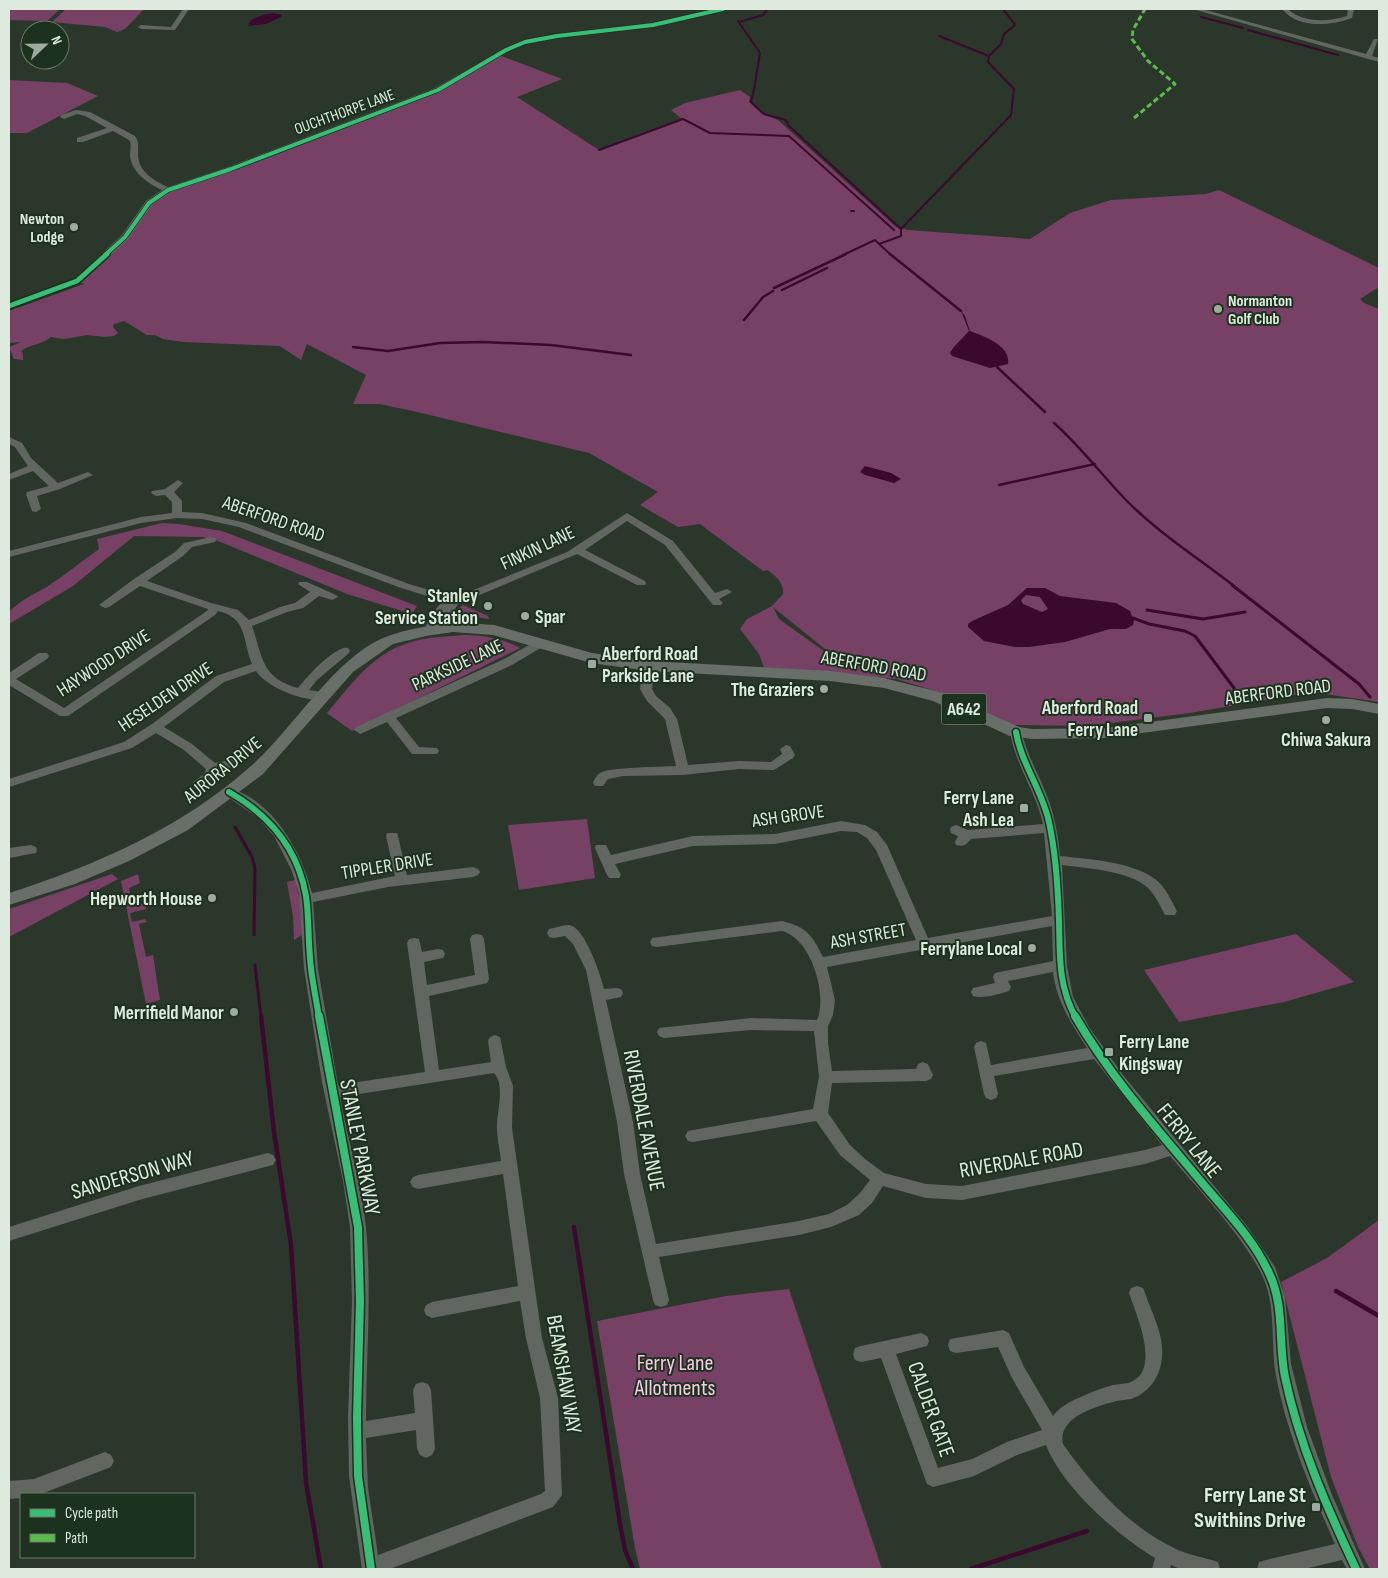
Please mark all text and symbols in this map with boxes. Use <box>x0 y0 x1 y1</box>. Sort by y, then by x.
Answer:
north arrow <box>20 20 70 70</box>
text: N <box>47 34 66 47</box>
street label: OUCHTHORPE LANE <box>292 85 397 139</box>
place label: Newton Lodge <box>20 210 64 247</box>
marker: Newton Lodge <box>68 221 80 233</box>
place label: Normanton Golf Club <box>1228 292 1292 329</box>
marker: Normanton Golf Club <box>1212 303 1224 315</box>
street label: ABERFORD ROAD <box>219 491 328 548</box>
street label: FINKIN LANE <box>497 521 578 575</box>
place label: Stanley Service Station <box>375 585 478 630</box>
marker: Stanley Service Station <box>482 600 494 612</box>
place label: Spar <box>535 606 566 629</box>
marker: Spar <box>519 610 531 622</box>
street label: HAYWOOD DRIVE <box>53 625 155 702</box>
street label: PARKSIDE LANE <box>408 634 507 697</box>
place label: Aberford Road Parkside Lane <box>601 643 698 688</box>
street label: ABERFORD ROAD <box>818 646 928 687</box>
street label: HESELDEN DRIVE <box>114 657 217 737</box>
marker: Aberford Road Parkside Lane <box>586 658 598 670</box>
street label: ABERFORD ROAD <box>1223 675 1332 711</box>
place label: The Graziers <box>731 679 814 702</box>
marker: The Graziers <box>818 683 830 695</box>
road number: A642 <box>942 694 986 724</box>
place label: Aberford Road Ferry Lane <box>1041 697 1138 742</box>
marker: Aberford Road Ferry Lane <box>1142 712 1154 724</box>
marker: Chiwa Sakura <box>1320 714 1332 726</box>
place label: Chiwa Sakura <box>1281 729 1371 752</box>
street label: AURORA DRIVE <box>179 732 267 809</box>
place label: Ferry Lane Ash Lea <box>944 787 1014 832</box>
street label: ASH GROVE <box>750 800 826 833</box>
marker: Ferry Lane Ash Lea <box>1018 802 1030 814</box>
street label: TIPPLER DRIVE <box>340 848 435 885</box>
place label: Hepworth House <box>90 888 202 911</box>
marker: Hepworth House <box>206 892 218 904</box>
street label: ASH STREET <box>827 918 908 955</box>
place label: Ferrylane Local <box>920 938 1022 961</box>
marker: Ferrylane Local <box>1026 942 1038 954</box>
place label: Merrifield Manor <box>114 1002 224 1025</box>
marker: Merrifield Manor <box>228 1006 240 1018</box>
place label: Ferry Lane Kingsway <box>1119 1031 1189 1076</box>
marker: Ferry Lane Kingsway <box>1103 1046 1115 1058</box>
street label: RIVERDALE AVENUE <box>617 1047 670 1193</box>
street label: STANLEY PARKWAY <box>333 1077 386 1218</box>
street label: FERRY LANE <box>1151 1098 1227 1184</box>
street label: RIVERDALE ROAD <box>957 1136 1085 1185</box>
street label: SANDERSON WAY <box>68 1145 197 1206</box>
street label: BEAMSHAW WAY <box>540 1313 587 1436</box>
park label: Ferry Lane Allotments <box>634 1350 715 1402</box>
street label: CALDER GATE <box>901 1358 960 1461</box>
place label: Ferry Lane St Swithins Drive <box>1194 1482 1306 1534</box>
legend <box>20 1493 195 1558</box>
marker: Ferry Lane St Swithins Drive <box>1310 1501 1322 1513</box>
text: Cycle path <box>65 1504 118 1523</box>
text: Path <box>65 1529 88 1548</box>

